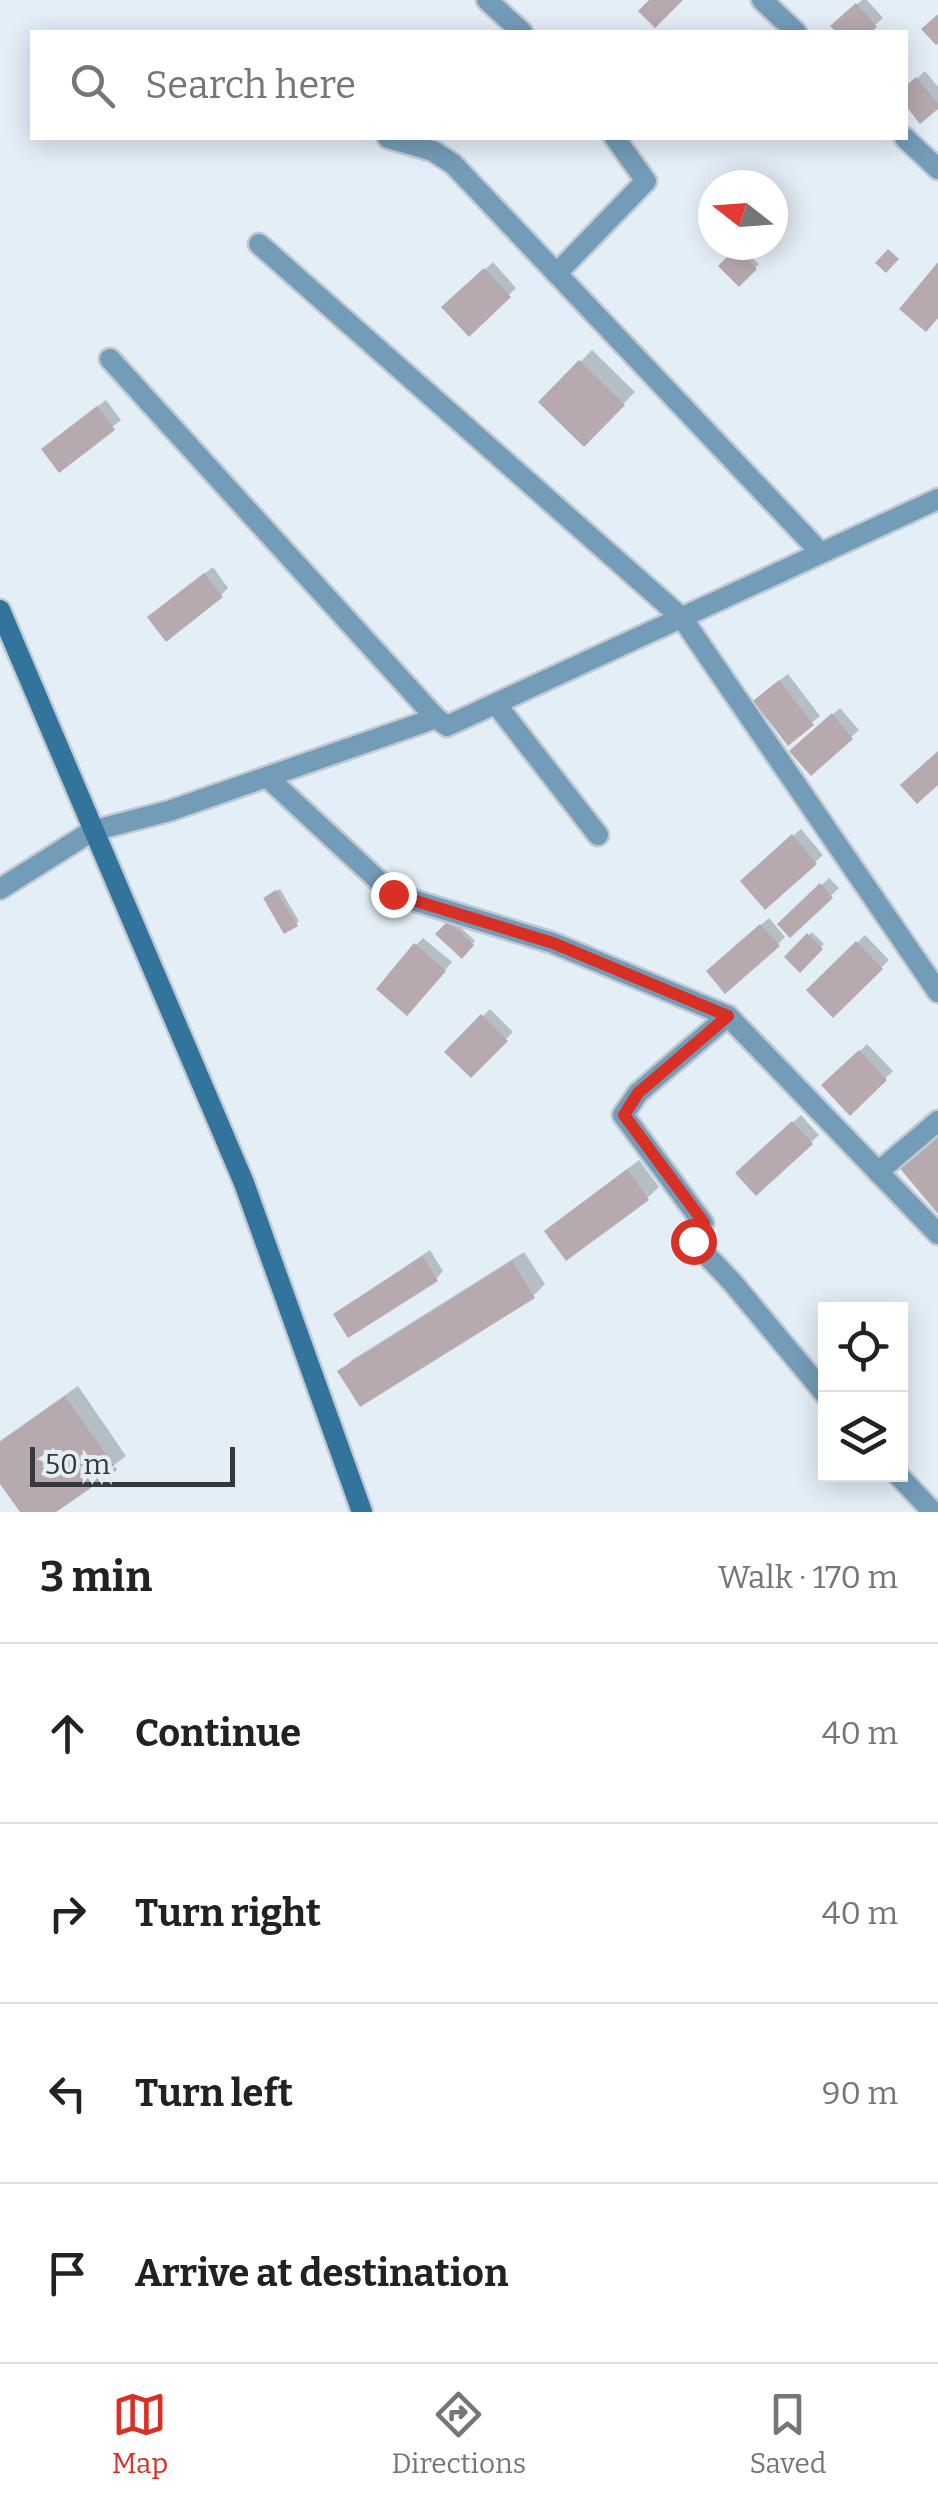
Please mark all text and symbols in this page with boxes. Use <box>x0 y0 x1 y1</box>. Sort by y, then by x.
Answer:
search box <box>30 30 908 140</box>
icon: search <box>65 58 120 113</box>
text: Search here <box>145 62 356 108</box>
north arrow <box>698 170 788 260</box>
route end <box>371 872 417 918</box>
route start <box>671 1219 717 1265</box>
map controls <box>818 1302 908 1482</box>
button: locate <box>818 1302 908 1392</box>
button: layers <box>818 1392 908 1482</box>
scale bar <box>30 1442 235 1486</box>
text: 50 m <box>45 1448 110 1481</box>
text: 3 min <box>40 1552 152 1602</box>
text: Walk · 170 m <box>718 1558 898 1596</box>
icon: ahead <box>40 1706 95 1761</box>
text: Continue <box>135 1710 301 1756</box>
text: 40 m <box>822 1714 898 1752</box>
icon: right <box>40 1886 95 1941</box>
text: Turn right <box>135 1890 321 1936</box>
text: 40 m <box>822 1894 898 1932</box>
icon: left <box>40 2066 95 2121</box>
text: Turn left <box>135 2070 293 2116</box>
text: 90 m <box>822 2074 898 2112</box>
icon: arrive <box>40 2246 95 2301</box>
text: Arrive at destination <box>135 2250 508 2296</box>
tab: Map <box>112 2387 168 2480</box>
tab: Directions <box>391 2387 526 2480</box>
tab: Saved <box>749 2387 826 2480</box>

